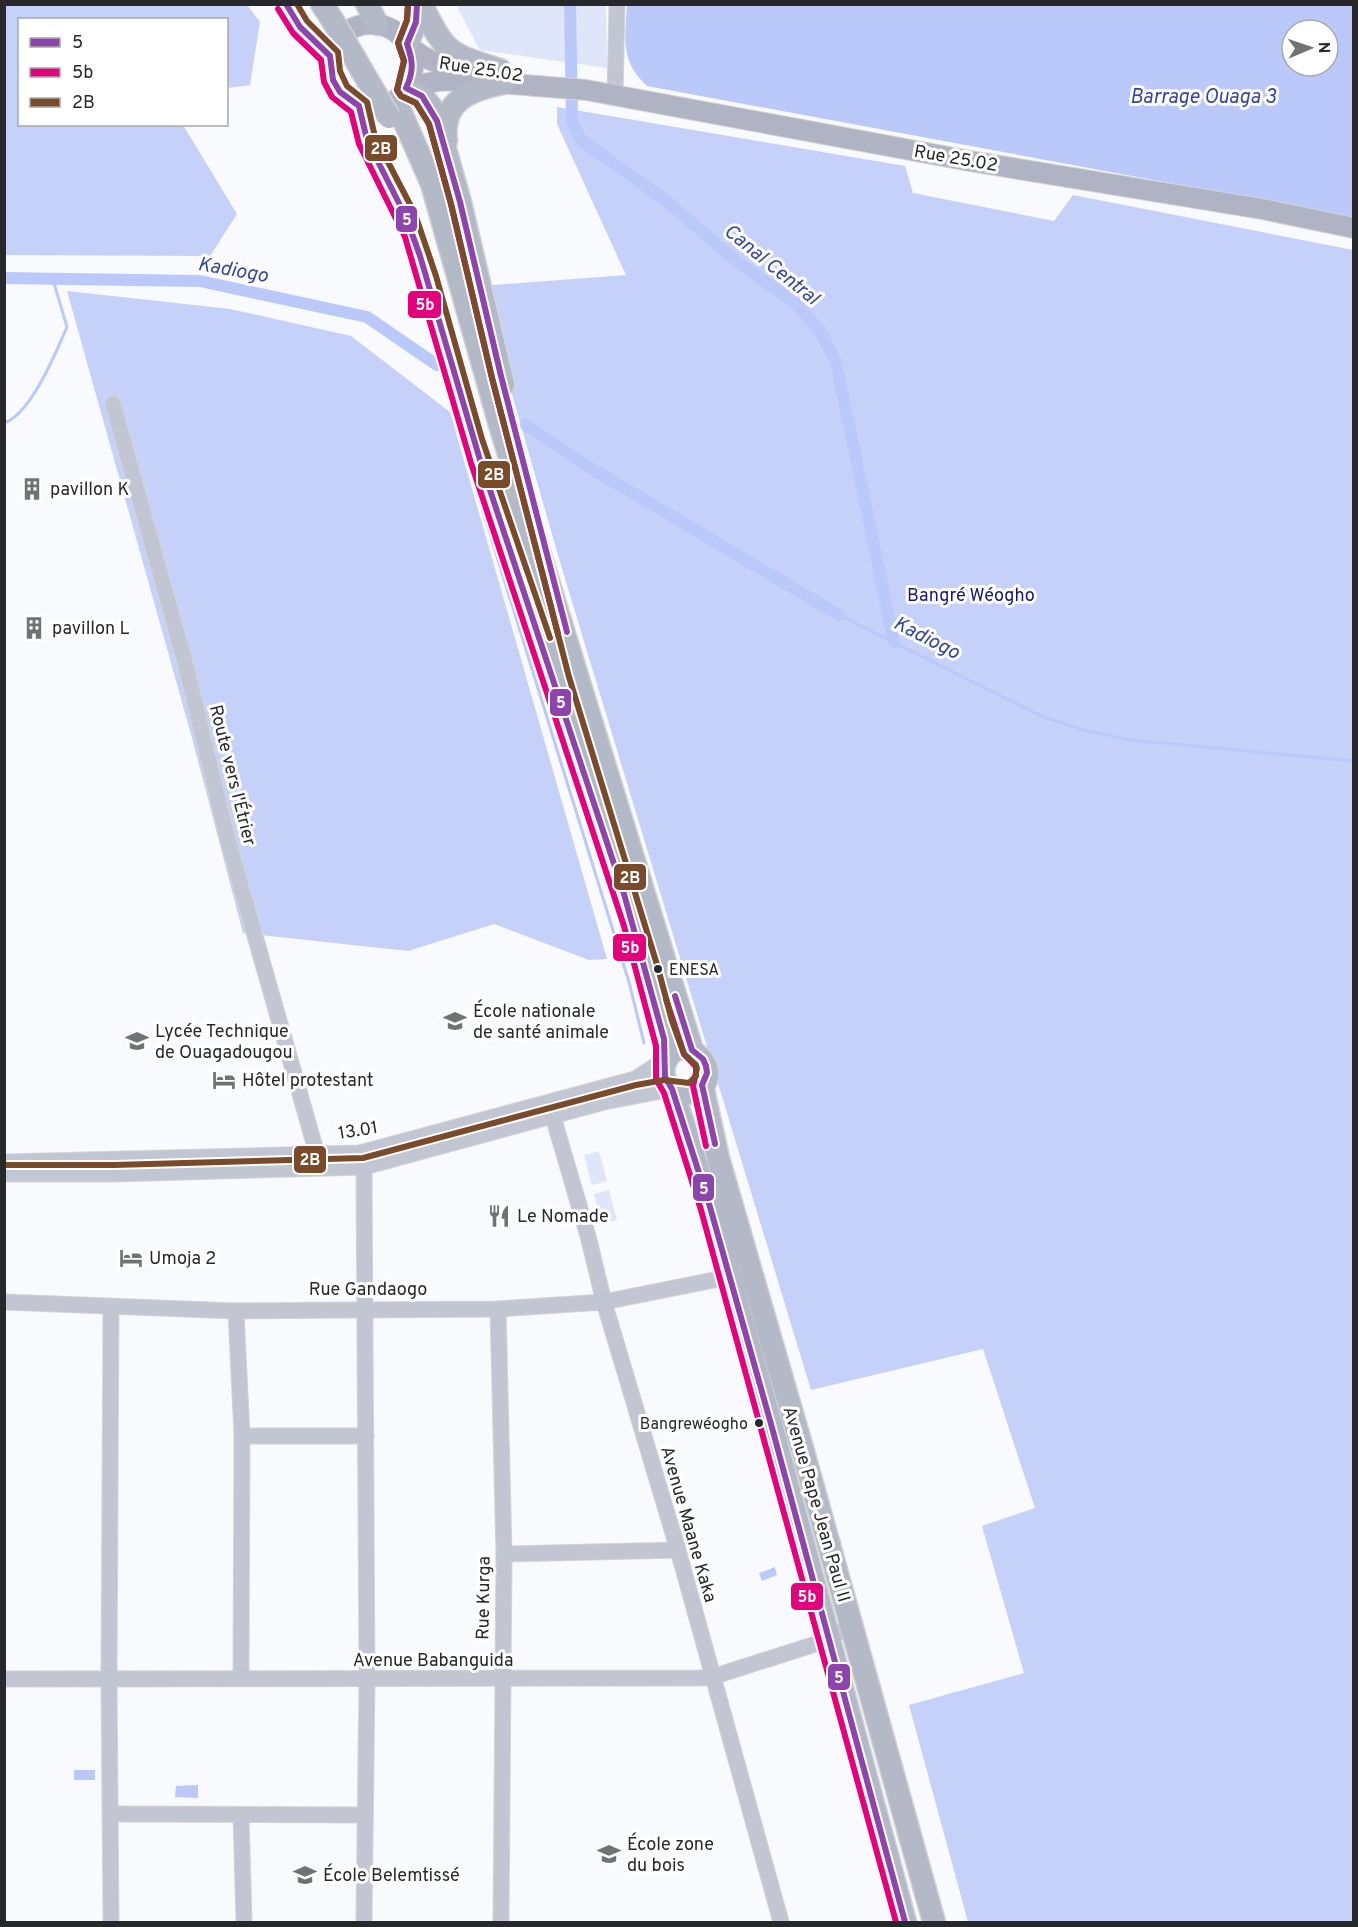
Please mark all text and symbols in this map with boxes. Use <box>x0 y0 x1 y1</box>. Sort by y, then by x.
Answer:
legend <box>18 18 228 126</box>
north arrow <box>1280 18 1340 78</box>
text: 5 <box>72 32 83 55</box>
text: N <box>1313 41 1333 54</box>
street label: Rue 25.02 <box>437 53 524 88</box>
text: 5b <box>72 62 93 85</box>
water label: Barrage Ouaga 3 <box>1130 85 1277 111</box>
text: 2B <box>72 92 95 115</box>
line badge: 2B <box>364 134 398 162</box>
text: 2B <box>371 140 391 160</box>
street label: Rue 25.02 <box>912 141 999 178</box>
line badge: 5 <box>395 205 418 233</box>
text: 5 <box>402 211 412 231</box>
water label: Canal Central <box>718 219 825 313</box>
water label: Kadiogo <box>196 252 270 290</box>
line badge: 5b <box>407 290 442 319</box>
text: 5b <box>415 296 435 316</box>
line badge: 2B <box>477 460 511 489</box>
text: 2B <box>484 466 504 486</box>
building icon: pavillon K <box>19 476 45 502</box>
place label: pavillon K <box>50 479 129 502</box>
park label: Bangré Wéogho <box>907 585 1035 608</box>
water label: Kadiogo <box>889 611 964 667</box>
building icon: pavillon L <box>21 615 47 641</box>
place label: pavillon L <box>52 618 129 641</box>
line badge: 5 <box>549 688 572 717</box>
text: 5 <box>556 694 566 714</box>
street label: Route vers l'Étrier <box>203 702 262 848</box>
line badge: 2B <box>613 863 647 891</box>
text: 2B <box>620 869 640 889</box>
line badge: 5b <box>612 933 647 962</box>
text: 5b <box>620 939 640 959</box>
place label: ENESA <box>669 961 719 981</box>
marker: ENESA <box>652 963 664 975</box>
place label: École nationale de santé animale <box>473 999 609 1045</box>
school or university icon: École nationale de santé animale <box>442 1008 468 1034</box>
place label: Lycée Technique de Ouagadougou <box>155 1021 293 1065</box>
school or university icon: Lycée Technique de Ouagadougou <box>124 1028 150 1054</box>
hotel icon: Hôtel protestant <box>211 1067 237 1093</box>
place label: Hôtel protestant <box>242 1070 374 1093</box>
street label: 13.01 <box>337 1117 380 1146</box>
line badge: 2B <box>293 1145 327 1174</box>
text: 2B <box>300 1151 320 1171</box>
line badge: 5 <box>692 1173 715 1202</box>
text: 5 <box>699 1180 709 1200</box>
restaurant icon: Le Nomade <box>486 1203 512 1229</box>
place label: Le Nomade <box>517 1206 609 1229</box>
hotel icon: Umoja 2 <box>118 1245 144 1271</box>
place label: Umoja 2 <box>149 1248 216 1271</box>
street label: Rue Gandaogo <box>309 1279 427 1302</box>
street label: Avenue Pape Jean Paul II <box>777 1404 855 1605</box>
place label: Bangrewéogho <box>640 1415 748 1435</box>
marker: Bangrewéogho <box>753 1417 765 1429</box>
street label: Avenue Maane Kaka <box>654 1444 721 1605</box>
street label: Rue Kurga <box>472 1556 497 1640</box>
line badge: 5b <box>790 1582 824 1611</box>
text: 5b <box>797 1588 817 1608</box>
street label: Avenue Babanguida <box>353 1650 513 1673</box>
line badge: 5 <box>827 1663 851 1691</box>
text: 5 <box>834 1669 844 1689</box>
place label: École zone du bois <box>627 1832 714 1878</box>
school or university icon: École zone du bois <box>596 1841 622 1867</box>
school or university icon: École Belemtissé <box>292 1862 318 1888</box>
place label: École Belemtissé <box>323 1863 460 1888</box>

